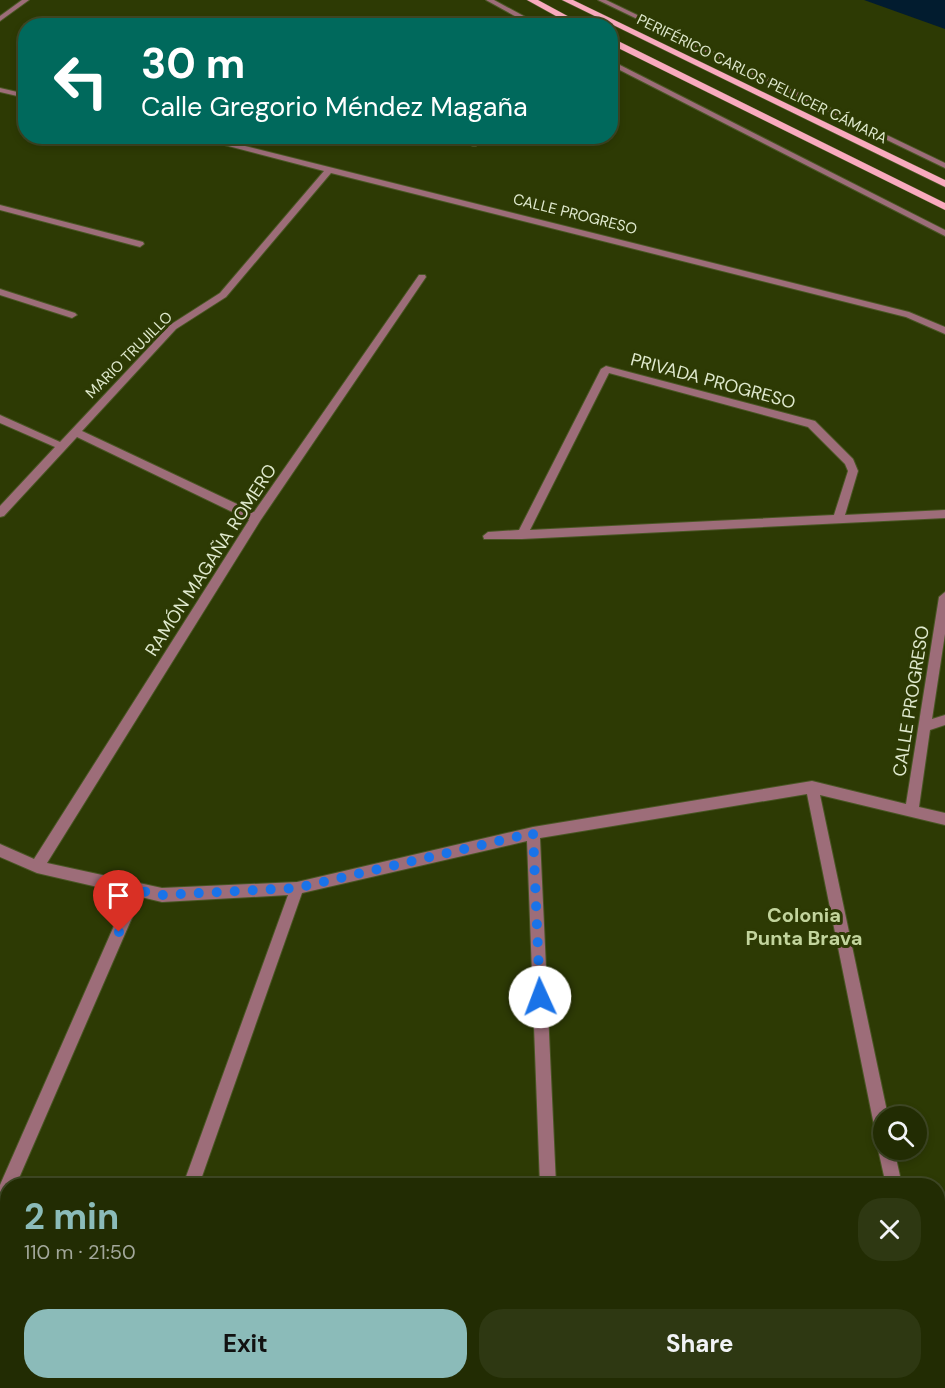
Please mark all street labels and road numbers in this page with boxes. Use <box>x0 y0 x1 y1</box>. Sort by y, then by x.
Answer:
street label: PERIFÉRICO CARLOS PELLICER CÁMARA <box>634 10 890 148</box>
street label: CALLE PROGRESO <box>511 189 639 239</box>
street label: MARIO TRUJILLO <box>81 307 177 403</box>
street label: PRIVADA PROGRESO <box>628 347 798 415</box>
street label: RAMÓN MAGAÑA ROMERO <box>140 459 282 661</box>
street label: CALLE PROGRESO <box>887 624 935 778</box>

